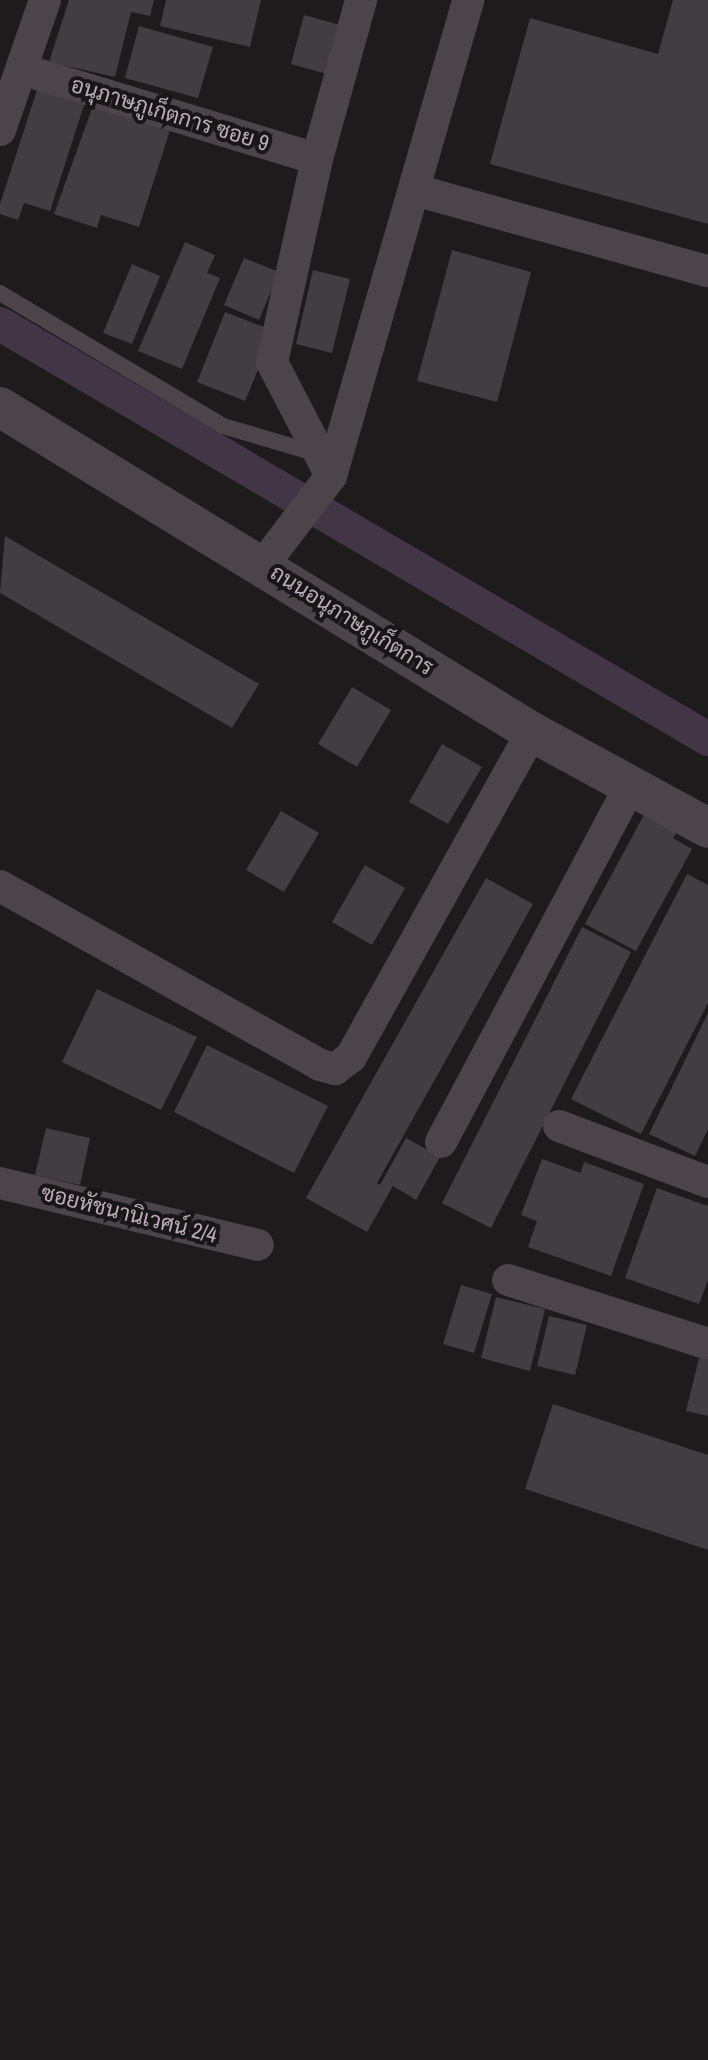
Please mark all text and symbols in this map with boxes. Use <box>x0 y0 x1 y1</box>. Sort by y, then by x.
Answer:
street label: อนุภาษภูเก็ตการ ซอย 9 <box>68 71 272 157</box>
street label: ถนนอนุภาษภูเก็ตการ <box>266 559 438 681</box>
street label: ซอยหัชนานิเวศน์ 2/4 <box>38 1179 220 1249</box>

